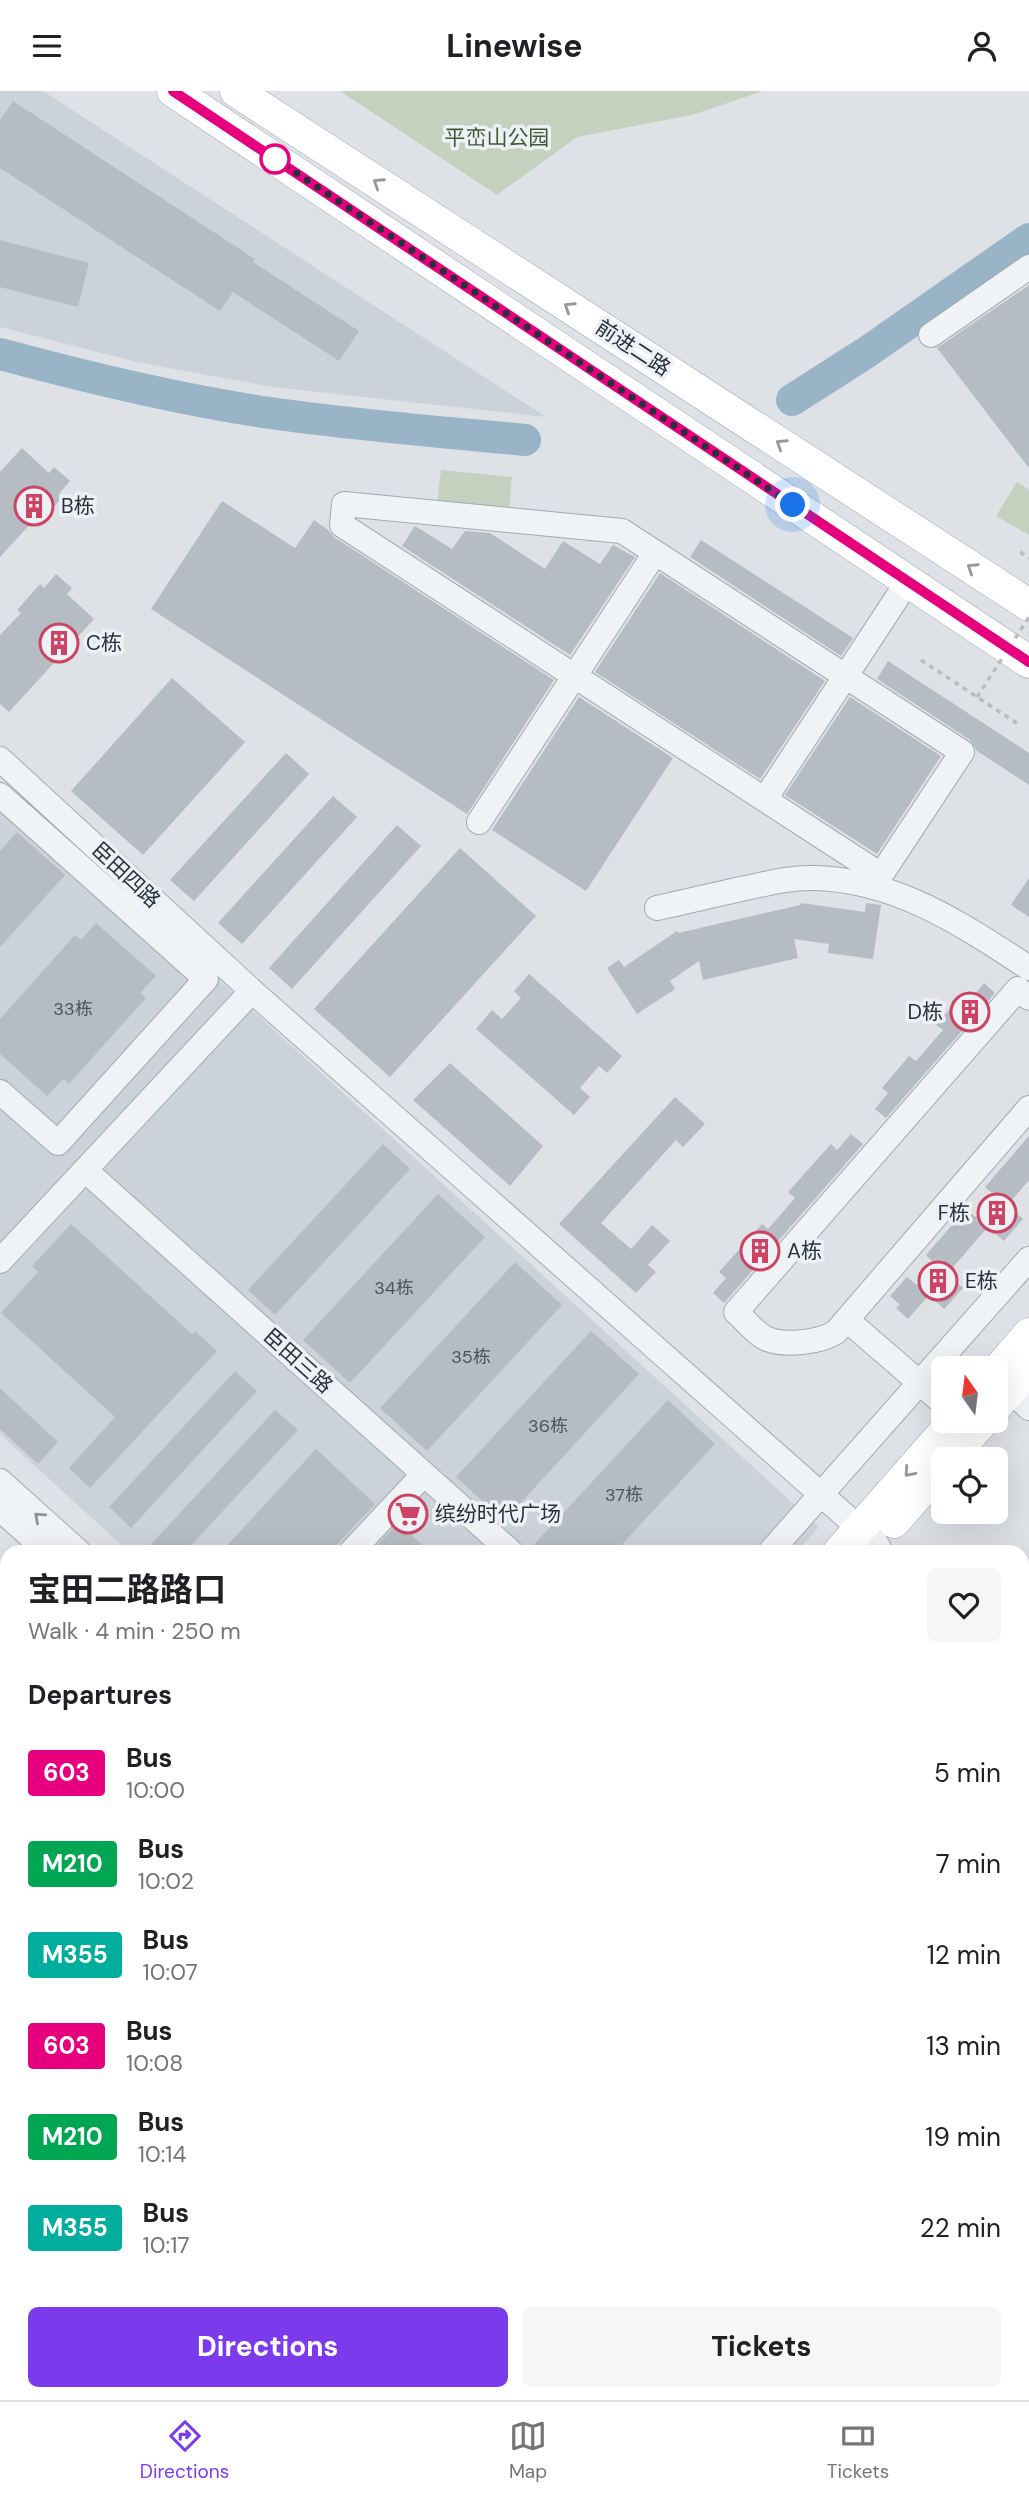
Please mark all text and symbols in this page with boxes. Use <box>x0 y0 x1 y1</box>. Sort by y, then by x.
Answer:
text: Linewise <box>446 25 583 67</box>
icon: menu <box>28 27 66 65</box>
icon: person <box>963 27 1001 65</box>
park label: 平峦山公园 <box>445 124 550 152</box>
unlabelled marker <box>260 144 290 174</box>
one-way arrow <box>373 178 386 191</box>
one-way arrow <box>564 302 577 315</box>
street label: 前进二路 <box>590 313 676 383</box>
one-way arrow <box>776 440 789 452</box>
building icon: B栋 <box>13 485 55 527</box>
your location <box>775 487 810 522</box>
place label: B栋 <box>61 492 95 520</box>
one-way arrow <box>966 563 979 576</box>
building icon: C栋 <box>38 622 80 664</box>
place label: C栋 <box>86 629 122 657</box>
street label: 臣田四路 <box>86 836 166 914</box>
building icon: D栋 <box>949 991 991 1033</box>
house number: 33栋 <box>53 997 93 1021</box>
place label: D栋 <box>908 998 943 1026</box>
building icon: F栋 <box>976 1192 1018 1234</box>
place label: F栋 <box>938 1199 970 1227</box>
building icon: A栋 <box>739 1230 781 1272</box>
place label: A栋 <box>787 1237 822 1265</box>
building icon: E栋 <box>917 1260 959 1302</box>
place label: E栋 <box>965 1267 998 1295</box>
house number: 34栋 <box>374 1276 414 1300</box>
street label: 臣田三路 <box>257 1322 339 1400</box>
house number: 35栋 <box>451 1345 491 1369</box>
north arrow <box>931 1356 1008 1433</box>
map controls <box>931 1356 1008 1524</box>
house number: 36栋 <box>528 1414 568 1438</box>
button: locate <box>931 1447 1008 1524</box>
one-way arrow <box>905 1464 917 1477</box>
house number: 37栋 <box>605 1483 643 1507</box>
supermarket icon: 缤纷时代广场 <box>387 1493 429 1535</box>
place label: 缤纷时代广场 <box>435 1500 561 1528</box>
one-way arrow <box>34 1512 47 1525</box>
text: 宝田二路路口 <box>28 1568 226 1611</box>
button: heart <box>927 1568 1001 1642</box>
text: Walk · 4 min · 250 m <box>28 1616 241 1646</box>
text: Departures <box>28 1678 172 1712</box>
text: Bus <box>126 1741 172 1775</box>
text: 5 min <box>934 1756 1001 1790</box>
text: 603 <box>43 1757 90 1788</box>
text: 10:00 <box>126 1775 185 1805</box>
text: Bus <box>138 1832 184 1866</box>
text: 7 min <box>936 1847 1001 1881</box>
text: M210 <box>42 1848 103 1879</box>
text: 10:02 <box>138 1866 194 1896</box>
text: Bus <box>143 1923 189 1957</box>
text: 12 min <box>927 1938 1001 1972</box>
text: M355 <box>42 1939 108 1970</box>
text: 10:07 <box>143 1957 198 1987</box>
text: Bus <box>126 2014 172 2048</box>
text: 13 min <box>926 2029 1001 2063</box>
text: 603 <box>43 2030 90 2061</box>
text: 10:08 <box>126 2048 183 2078</box>
text: Bus <box>138 2105 184 2139</box>
text: 19 min <box>925 2120 1001 2154</box>
text: M210 <box>42 2121 103 2152</box>
text: 10:14 <box>138 2139 186 2169</box>
text: Bus <box>143 2196 189 2230</box>
text: 22 min <box>920 2211 1001 2245</box>
text: M355 <box>42 2212 108 2243</box>
text: 10:17 <box>143 2230 190 2260</box>
button: Directions <box>28 2307 508 2387</box>
button: Tickets <box>522 2307 1001 2387</box>
tab: Directions <box>140 2417 229 2484</box>
tab: Map <box>509 2417 547 2484</box>
tab: Tickets <box>827 2417 889 2484</box>

